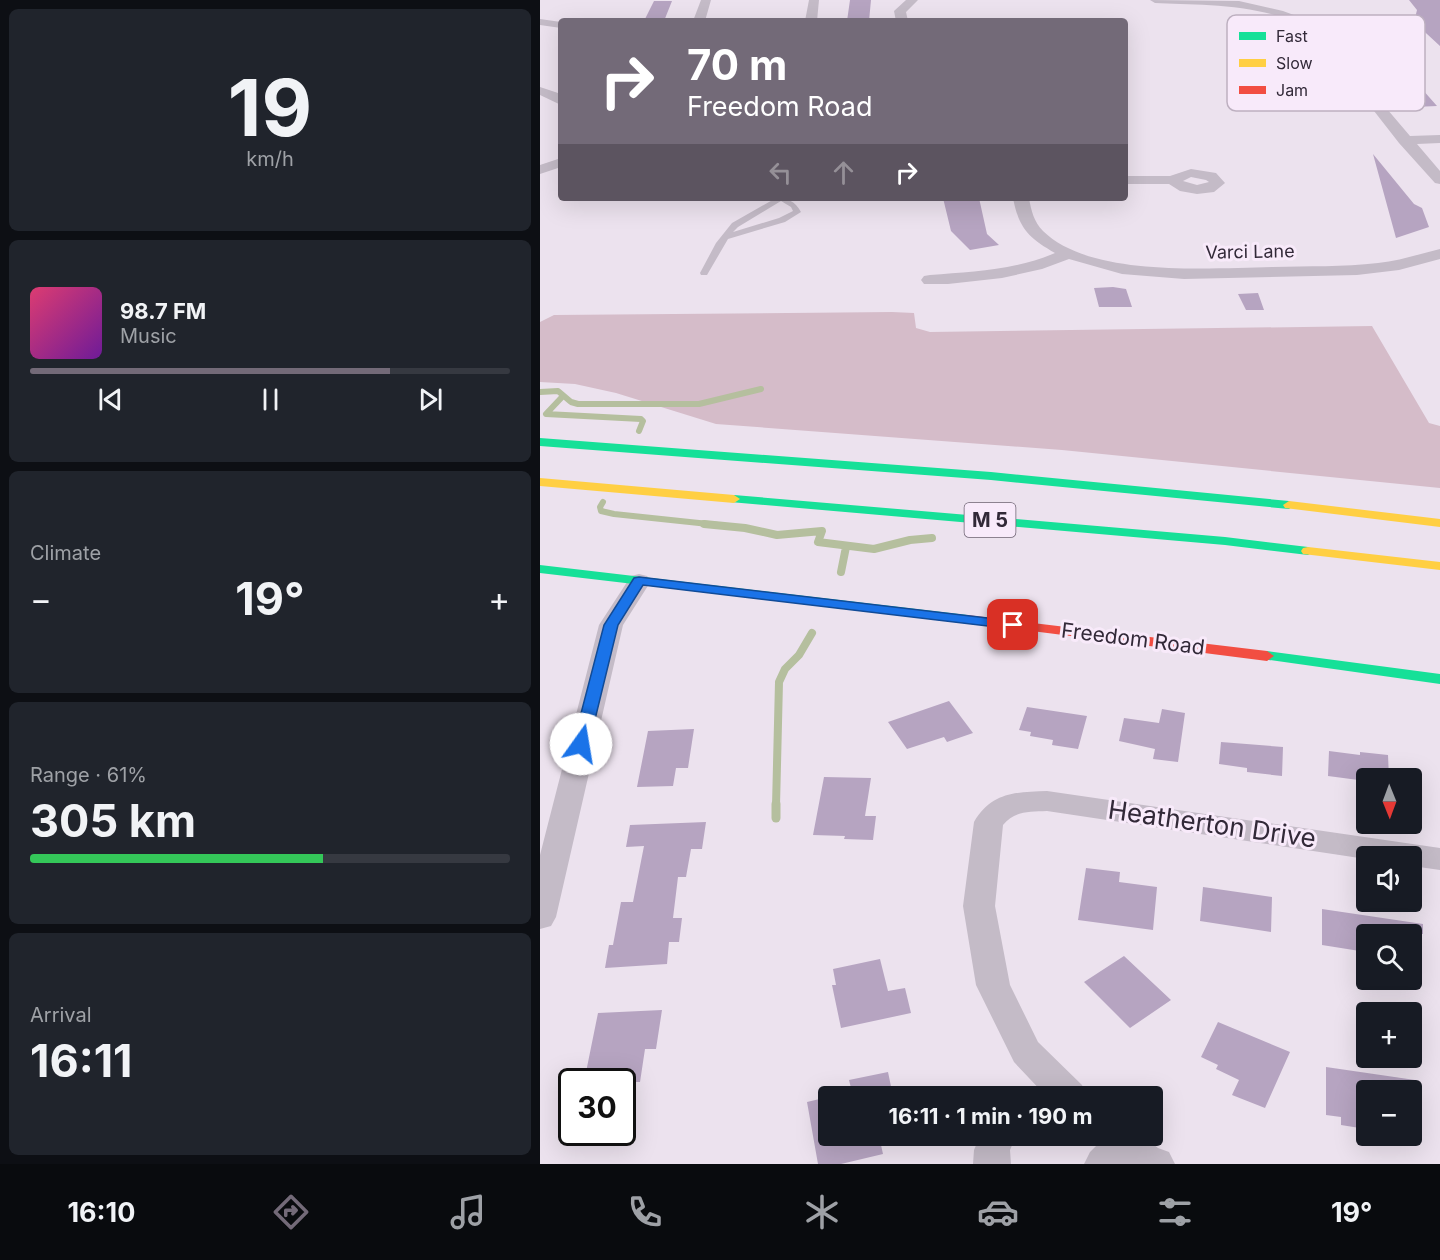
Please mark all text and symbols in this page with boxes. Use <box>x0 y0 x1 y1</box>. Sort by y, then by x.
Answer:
legend <box>1227 15 1425 111</box>
text: Fast <box>1276 26 1308 46</box>
text: 70 m <box>687 39 787 90</box>
icon: right <box>588 42 666 120</box>
text: Slow <box>1276 53 1313 73</box>
text: 19 <box>228 60 312 155</box>
text: Jam <box>1276 80 1308 100</box>
text: Freedom Road <box>687 90 872 123</box>
text: km/h <box>246 147 294 171</box>
icon: left <box>764 156 797 189</box>
icon: ahead <box>827 156 860 189</box>
icon: right <box>890 156 923 189</box>
street label: Varci Lane <box>1205 240 1295 263</box>
text: 98.7 FM <box>120 298 206 324</box>
text: Music <box>120 324 177 348</box>
icon: previous <box>94 383 127 416</box>
icon: pause <box>254 383 287 416</box>
icon: next <box>414 383 447 416</box>
road number: M 5 <box>964 503 1016 537</box>
text: Climate <box>30 541 101 565</box>
text: 19° <box>235 571 305 626</box>
text: − <box>30 579 52 619</box>
text: + <box>488 579 510 619</box>
pin <box>987 599 1038 650</box>
icon: arrive <box>996 608 1029 641</box>
street label: Freedom Road <box>1060 617 1206 660</box>
position arrow <box>549 712 613 776</box>
text: Range · 61% <box>30 763 147 787</box>
north arrow <box>1356 768 1422 834</box>
map controls <box>1356 768 1422 1146</box>
text: 305 km <box>30 793 196 848</box>
street label: Heatherton Drive <box>1106 794 1318 853</box>
button: sound <box>1356 846 1422 912</box>
button: search <box>1356 924 1422 990</box>
button: + <box>1356 1002 1422 1068</box>
text: Arrival <box>30 1003 92 1027</box>
text: 16:11 <box>30 1033 132 1088</box>
speed limit sign: 30 <box>558 1068 636 1146</box>
button: − <box>1356 1080 1422 1146</box>
text: 16:11 · 1 min · 190 m <box>889 1103 1092 1129</box>
icon: directions <box>270 1191 312 1233</box>
icon: music <box>447 1191 489 1233</box>
icon: phone <box>624 1191 666 1233</box>
icon: climate <box>801 1191 843 1233</box>
icon: car <box>977 1191 1019 1233</box>
icon: filters <box>1154 1191 1196 1233</box>
text: 16:10 <box>67 1196 135 1229</box>
text: 19° <box>1331 1196 1373 1229</box>

